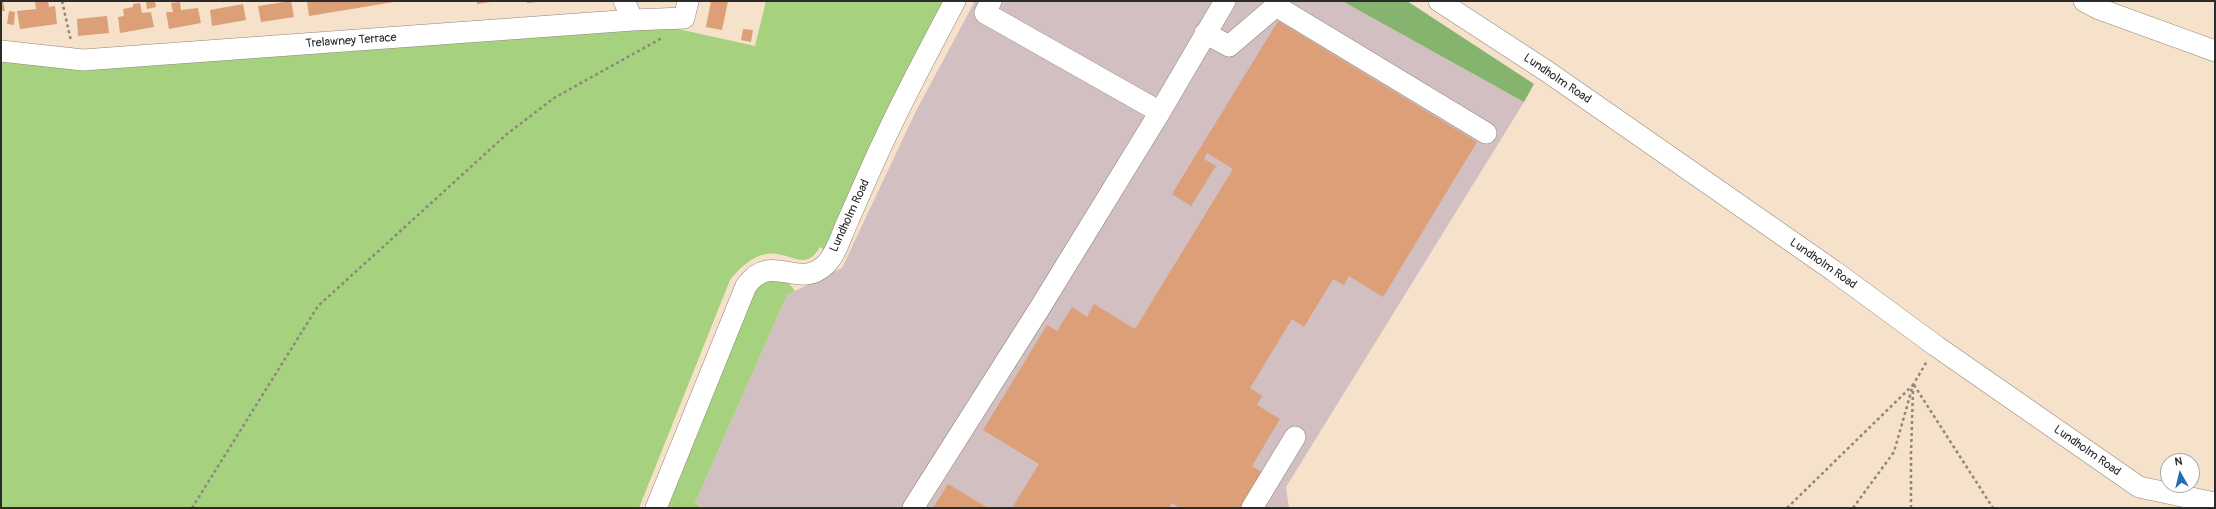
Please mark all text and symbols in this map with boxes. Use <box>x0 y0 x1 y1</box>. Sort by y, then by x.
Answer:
street label: Trelawney Terrace <box>305 31 397 51</box>
street label: Lundholm Road <box>1520 51 1594 107</box>
street label: Lundholm Road <box>827 177 873 255</box>
street label: Lundholm Road <box>1787 236 1859 292</box>
street label: Lundholm Road <box>2051 423 2123 479</box>
north arrow <box>2160 453 2200 493</box>
text: N <box>2174 455 2183 469</box>

